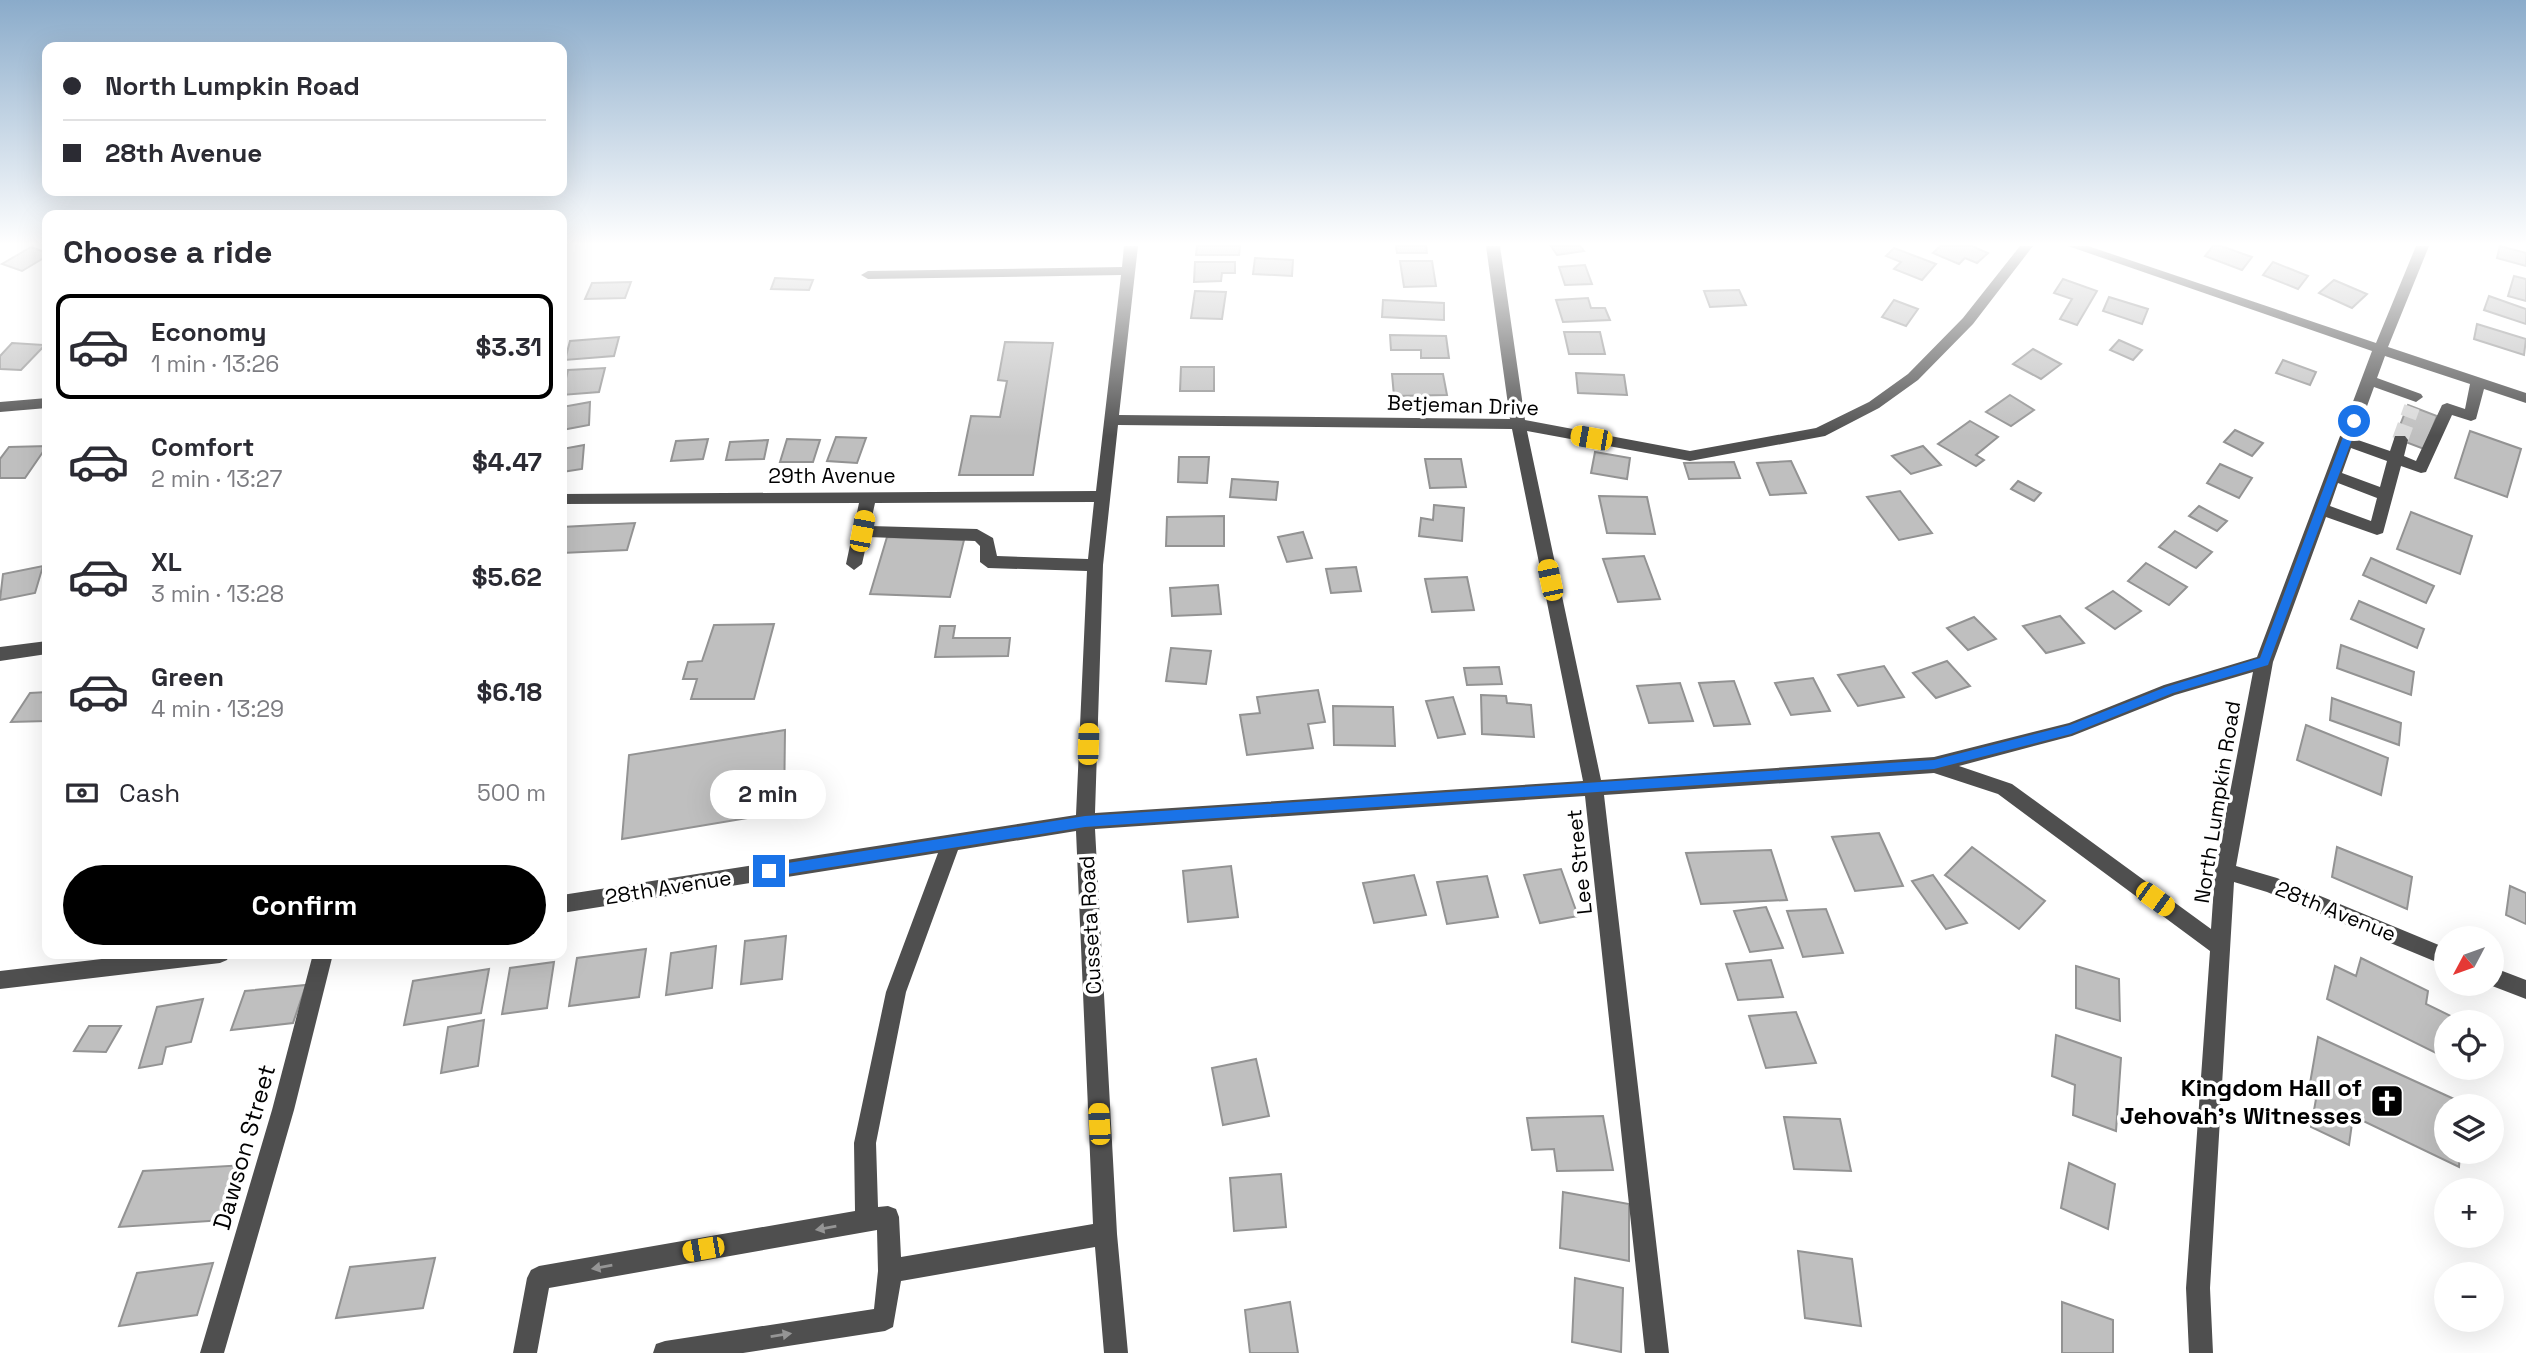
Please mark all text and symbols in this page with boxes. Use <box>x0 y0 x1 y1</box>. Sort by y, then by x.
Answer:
text: North Lumpkin Road <box>105 69 360 103</box>
text: 28th Avenue <box>105 136 262 170</box>
text: Choose a ride <box>63 232 273 272</box>
icon: car <box>67 315 130 378</box>
text: Economy <box>151 315 267 349</box>
text: $3.31 <box>476 330 542 364</box>
text: 1 min · 13:26 <box>151 349 279 379</box>
street label: Betjeman Drive <box>1387 389 1539 421</box>
route start <box>2338 405 2370 437</box>
car <box>1569 424 1614 452</box>
icon: car <box>67 430 130 493</box>
text: Comfort <box>151 430 254 464</box>
text: $4.47 <box>472 445 542 479</box>
street label: 29th Avenue <box>768 462 896 489</box>
text: 2 min · 13:27 <box>151 464 282 494</box>
car <box>848 508 877 554</box>
icon: car <box>67 545 130 608</box>
text: XL <box>151 545 182 579</box>
car <box>1536 557 1565 603</box>
text: $5.62 <box>472 560 542 594</box>
text: 3 min · 13:28 <box>151 579 284 609</box>
icon: car <box>67 660 130 723</box>
text: Green <box>151 660 224 694</box>
text: $6.18 <box>476 675 542 709</box>
text: 4 min · 13:29 <box>151 694 284 724</box>
street label: North Lumpkin Road <box>2188 699 2246 905</box>
car <box>1077 723 1100 765</box>
callout: 2 min <box>711 770 827 818</box>
icon: cash <box>63 774 101 812</box>
text: Cash <box>119 776 180 810</box>
text: 500 m <box>477 778 546 808</box>
text: 2 min <box>738 779 798 809</box>
street label: Lee Street <box>1560 808 1598 916</box>
route end <box>753 855 785 887</box>
street label: Cusseta Road <box>1073 855 1107 995</box>
street label: 28th Avenue <box>603 864 733 910</box>
button: Confirm <box>63 865 546 945</box>
street label: 28th Avenue <box>2272 875 2400 947</box>
car <box>2132 878 2179 920</box>
north arrow <box>2434 926 2504 996</box>
map controls <box>2434 926 2504 1332</box>
button: locate <box>2434 1010 2504 1080</box>
street label: Dawson Street <box>206 1061 282 1233</box>
place label: Kingdom Hall of Jehovah’s Witnesses <box>2120 1072 2362 1131</box>
church icon: Kingdom Hall of Jehovah’s Witnesses <box>2368 1082 2406 1120</box>
button: layers <box>2434 1094 2504 1164</box>
car <box>1088 1102 1111 1146</box>
button: + <box>2434 1178 2504 1248</box>
one-way arrow <box>815 1223 837 1234</box>
car <box>681 1235 726 1263</box>
one-way arrow <box>591 1262 613 1273</box>
button: − <box>2434 1262 2504 1332</box>
one-way arrow <box>770 1330 792 1341</box>

